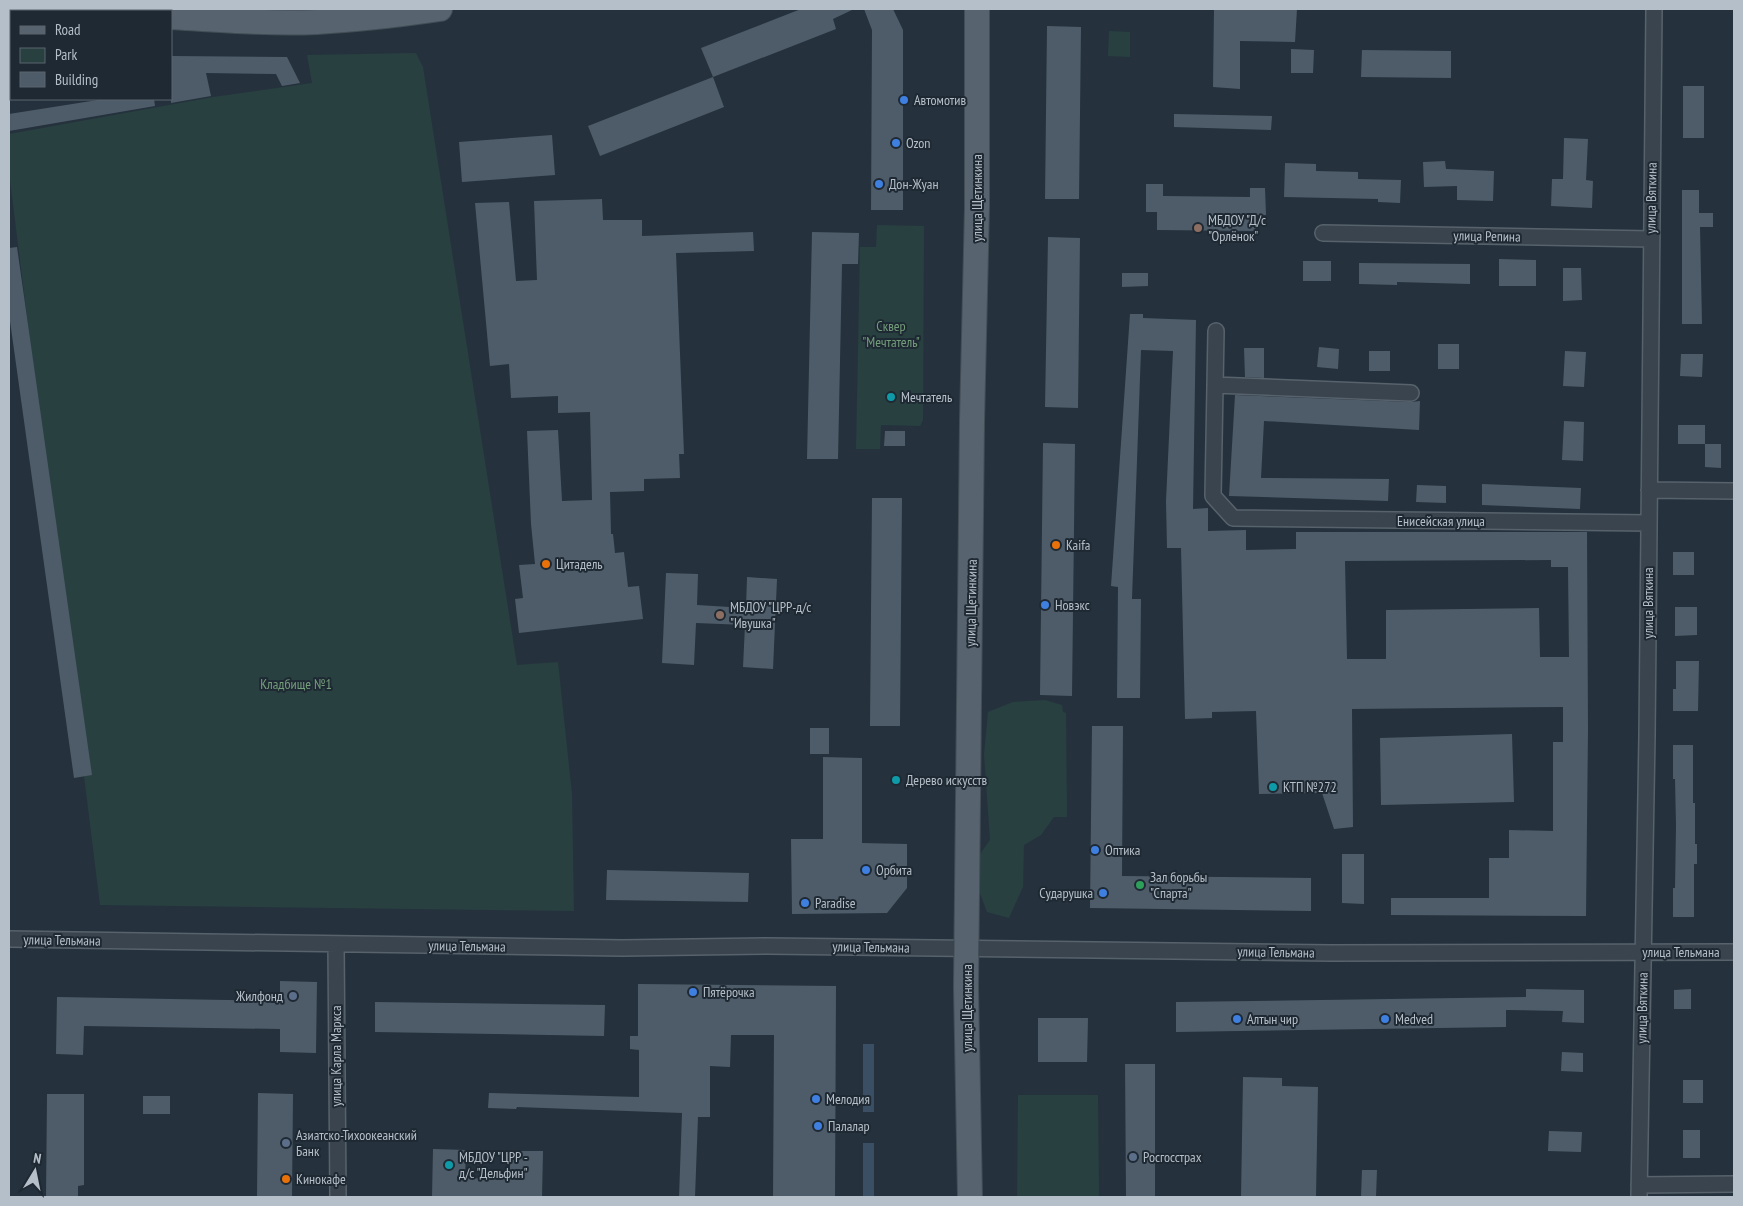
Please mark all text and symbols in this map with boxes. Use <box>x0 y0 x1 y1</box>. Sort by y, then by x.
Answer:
legend <box>10 10 172 100</box>
text: Road <box>55 20 81 39</box>
text: Park <box>55 45 77 64</box>
text: Building <box>55 70 98 89</box>
place label: Автомотив <box>914 91 966 109</box>
marker: Автомотив <box>898 94 910 106</box>
place label: Ozon <box>906 134 931 152</box>
marker: Ozon <box>890 137 902 149</box>
street label: улица Щетинкина <box>968 154 986 242</box>
street label: улица Вяткина <box>1641 162 1661 234</box>
place label: Дон-Жуан <box>889 175 938 193</box>
marker: Дон-Жуан <box>873 178 885 190</box>
place label: МБДОУ "Д/с "Орлёнок" <box>1208 211 1266 245</box>
marker: МБДОУ "Д/с "Орлёнок" <box>1192 222 1204 234</box>
street label: улица Репина <box>1453 226 1521 246</box>
park label: Сквер "Мечтатель" <box>862 317 920 351</box>
place label: Мечтатель <box>901 388 952 406</box>
marker: Мечтатель <box>885 391 897 403</box>
street label: Енисейская улица <box>1397 512 1485 530</box>
place label: Kaifa <box>1066 536 1090 554</box>
marker: Kaifa <box>1050 539 1062 551</box>
place label: Цитадель <box>556 555 603 573</box>
marker: Цитадель <box>540 558 552 570</box>
street label: улица Щетинкина <box>961 559 981 647</box>
street label: улица Вяткина <box>1639 567 1657 639</box>
place label: Новэкс <box>1055 596 1090 614</box>
place label: МБДОУ "ЦРР-д/с "Ивушка" <box>730 598 811 632</box>
marker: Новэкс <box>1039 599 1051 611</box>
marker: МБДОУ "ЦРР-д/с "Ивушка" <box>714 609 726 621</box>
park label: Кладбище №1 <box>260 675 332 693</box>
place label: Дерево искусств <box>906 771 987 789</box>
marker: Дерево искусств <box>890 774 902 786</box>
place label: КТП №272 <box>1283 778 1337 796</box>
marker: КТП №272 <box>1267 781 1279 793</box>
place label: Оптика <box>1105 841 1140 859</box>
marker: Оптика <box>1089 844 1101 856</box>
place label: Орбита <box>876 861 912 879</box>
marker: Орбита <box>860 864 872 876</box>
place label: Зал борьбы "Спарта" <box>1150 868 1207 902</box>
marker: Зал борьбы "Спарта" <box>1134 879 1146 891</box>
place label: Сударушка <box>1039 884 1093 902</box>
marker: Сударушка <box>1097 887 1109 899</box>
place label: Paradise <box>815 894 856 912</box>
marker: Paradise <box>799 897 811 909</box>
street label: улица Тельмана <box>23 930 101 950</box>
street label: улица Тельмана <box>428 936 506 956</box>
street label: улица Тельмана <box>832 937 910 957</box>
street label: улица Тельмана <box>1237 942 1315 962</box>
street label: улица Тельмана <box>1642 943 1720 961</box>
street label: улица Щетинкина <box>958 964 976 1052</box>
street label: улица Вяткина <box>1632 972 1652 1044</box>
place label: Пятёрочка <box>703 983 755 1001</box>
marker: Пятёрочка <box>687 986 699 998</box>
place label: Жилфонд <box>235 987 283 1005</box>
marker: Жилфонд <box>287 990 299 1002</box>
street label: улица Карла Маркса <box>327 1005 345 1107</box>
place label: Алтын чир <box>1247 1010 1298 1028</box>
place label: Medved <box>1395 1010 1433 1028</box>
marker: Алтын чир <box>1231 1013 1243 1025</box>
marker: Medved <box>1379 1013 1391 1025</box>
place label: Мелодия <box>826 1090 870 1108</box>
marker: Мелодия <box>810 1093 822 1105</box>
place label: Палалар <box>828 1117 870 1135</box>
marker: Палалар <box>812 1120 824 1132</box>
place label: Азиатско-Тихоокеанский Банк <box>296 1126 417 1160</box>
marker: Азиатско-Тихоокеанский Банк <box>280 1137 292 1149</box>
north arrow <box>10 1146 60 1196</box>
place label: МБДОУ "ЦРР - д/с "Дельфин" <box>459 1148 528 1182</box>
place label: Росгосстрах <box>1143 1148 1202 1166</box>
text: N <box>32 1149 43 1168</box>
marker: Росгосстрах <box>1127 1151 1139 1163</box>
marker: МБДОУ "ЦРР - д/с "Дельфин" <box>443 1159 455 1171</box>
place label: Кинокафе <box>296 1170 346 1188</box>
marker: Кинокафе <box>280 1173 292 1185</box>

